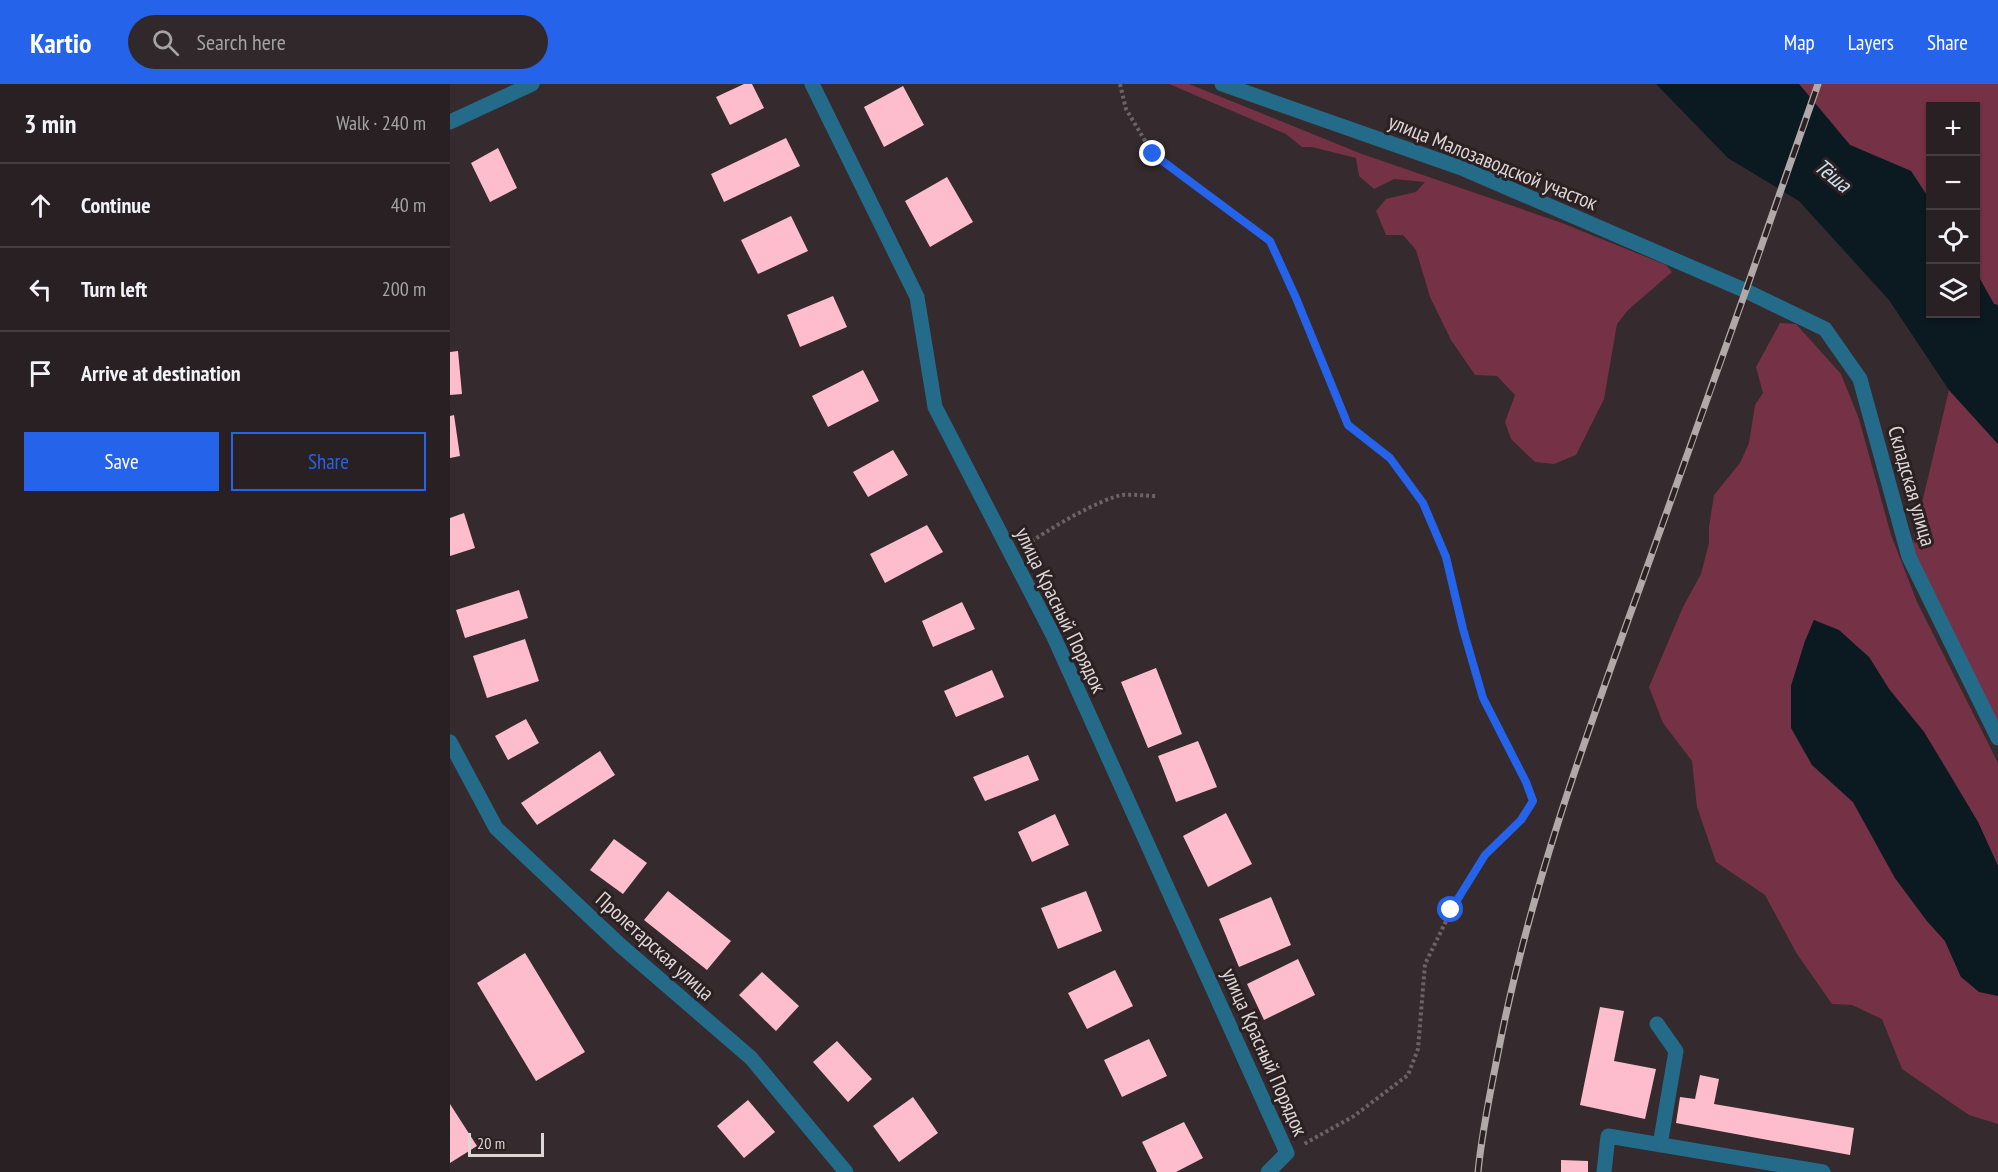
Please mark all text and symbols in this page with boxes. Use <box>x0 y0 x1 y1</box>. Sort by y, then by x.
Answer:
search box <box>128 15 548 69</box>
text: Kartio <box>30 24 92 61</box>
icon: search <box>149 26 182 59</box>
text: Search here <box>197 28 286 56</box>
text: Map <box>1784 29 1815 56</box>
text: Layers <box>1848 29 1894 56</box>
text: Share <box>1927 29 1968 56</box>
map controls <box>1926 102 1980 318</box>
button: + <box>1926 102 1980 156</box>
text: 3 min <box>24 107 77 140</box>
street label: улица Малозаводской участок <box>1385 108 1601 216</box>
text: Walk · 240 m <box>336 110 426 136</box>
route end <box>1139 140 1165 166</box>
water label: Тёша <box>1809 152 1858 199</box>
button: − <box>1926 156 1980 210</box>
icon: ahead <box>24 189 57 222</box>
text: Continue <box>81 191 151 219</box>
text: 40 m <box>391 192 426 218</box>
button: locate <box>1926 210 1980 264</box>
button: layers <box>1926 264 1980 318</box>
icon: left <box>24 273 57 306</box>
text: Turn left <box>81 275 147 303</box>
text: 200 m <box>382 276 426 302</box>
icon: arrive <box>24 357 57 390</box>
text: Arrive at destination <box>81 359 241 387</box>
street label: Складская улица <box>1882 423 1942 549</box>
button: Save <box>24 432 219 491</box>
button: Share <box>231 432 426 491</box>
street label: улица Красный Порядок <box>1009 523 1113 697</box>
street label: Пролетарская улица <box>590 886 720 1006</box>
route start <box>1437 896 1463 922</box>
street label: улица Красный Порядок <box>1216 964 1314 1140</box>
scale bar <box>468 1130 544 1158</box>
text: 20 m <box>477 1133 505 1153</box>

